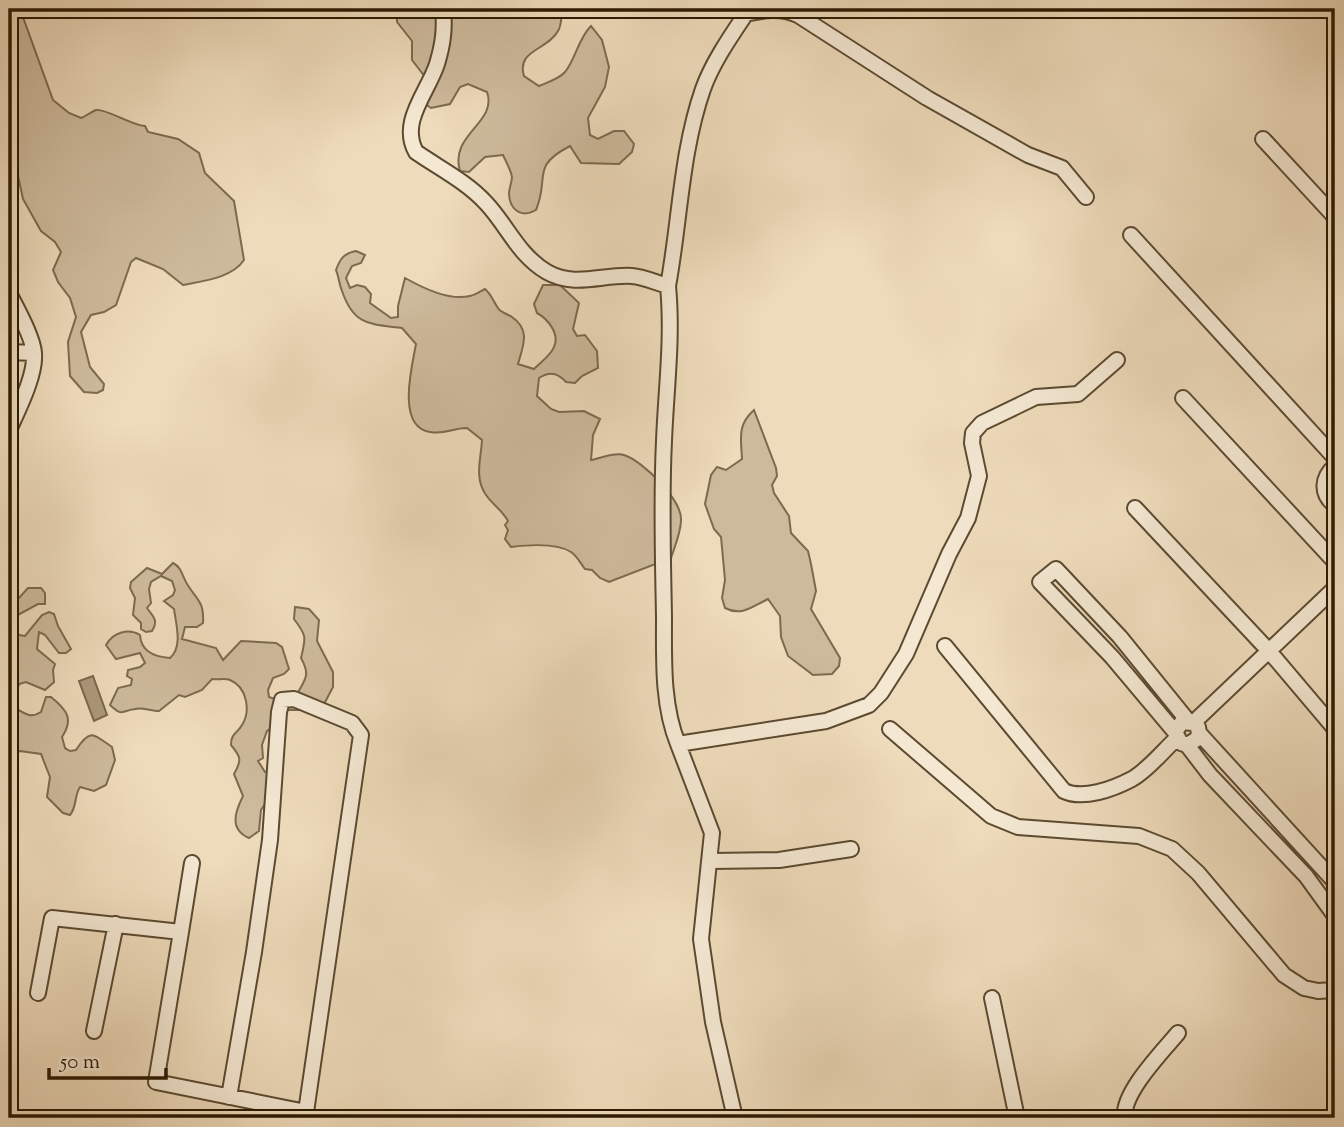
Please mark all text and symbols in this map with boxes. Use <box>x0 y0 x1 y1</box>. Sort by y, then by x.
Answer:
scale bar <box>49 1036 166 1080</box>
text: 50 m <box>59 1048 100 1078</box>

